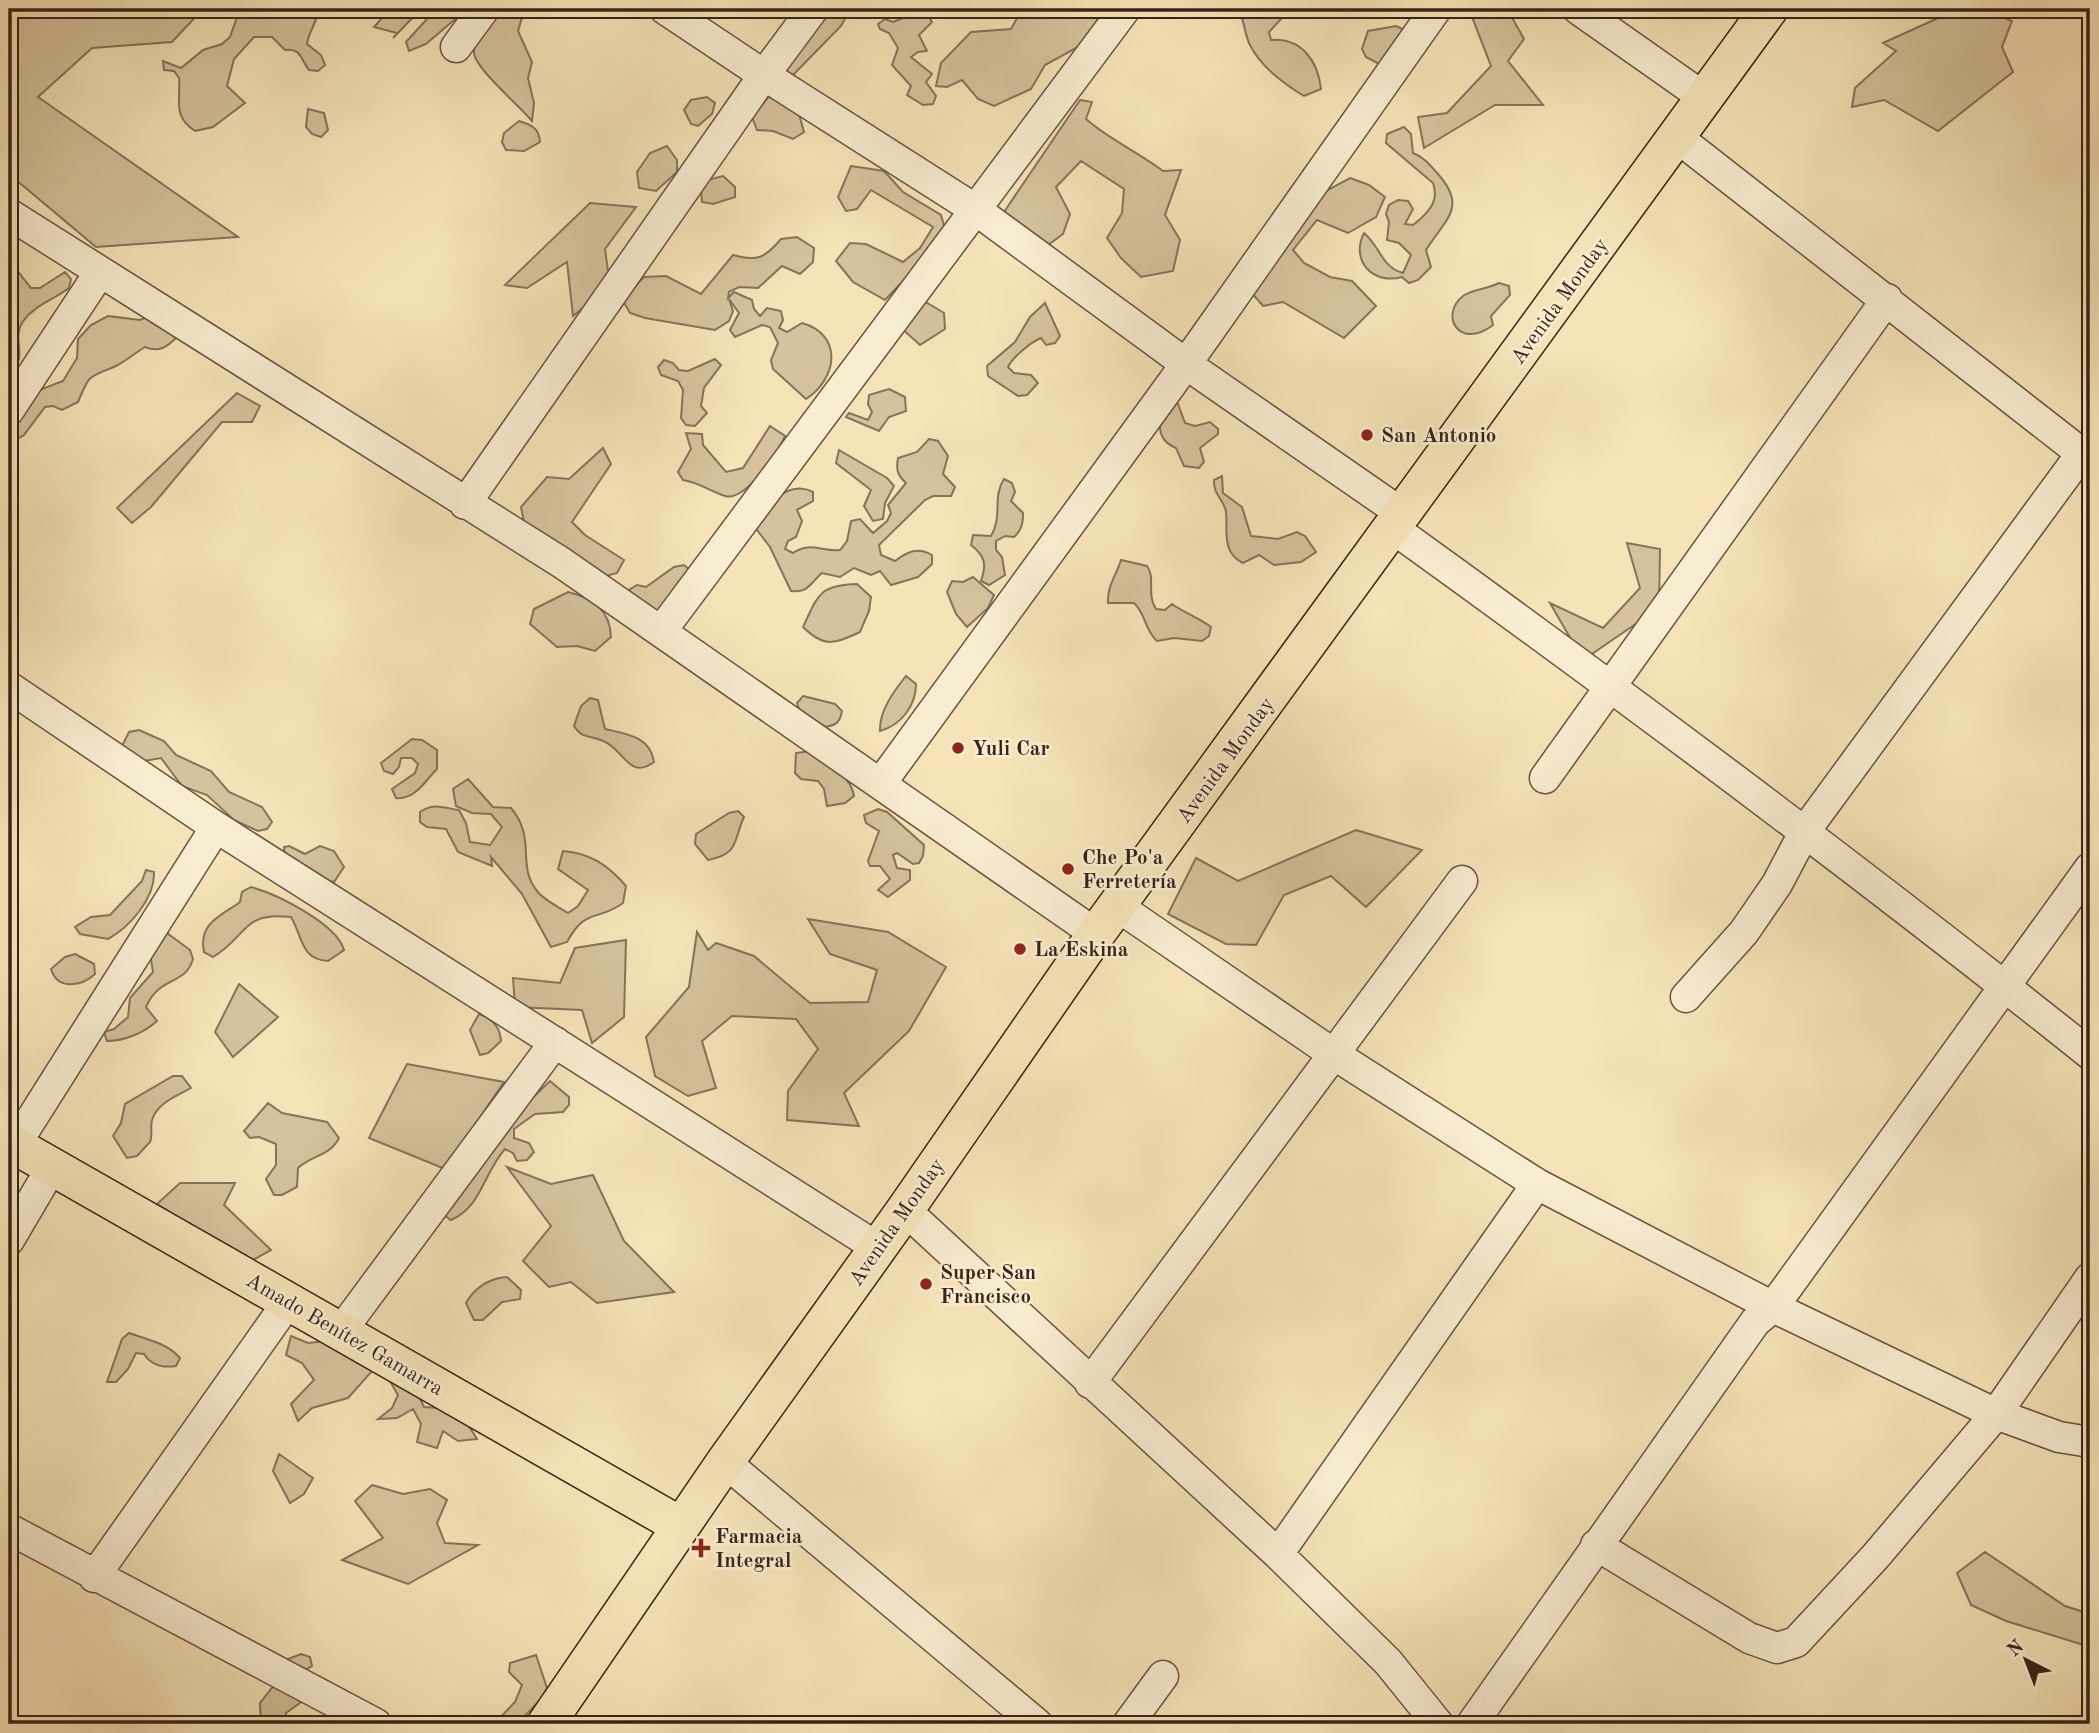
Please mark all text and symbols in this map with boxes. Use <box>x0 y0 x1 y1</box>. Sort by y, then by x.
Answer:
street label: Avenida Monday <box>1508 235 1613 369</box>
place label: San Antonio <box>1381 426 1496 447</box>
marker: San Antonio <box>1359 427 1375 443</box>
street label: Avenida Monday <box>1174 694 1279 828</box>
place label: Yuli Car <box>972 739 1050 760</box>
marker: Yuli Car <box>950 740 966 756</box>
place label: Che Po'a Ferretería <box>1082 848 1177 893</box>
marker: Che Po'a Ferretería <box>1060 861 1076 877</box>
place label: La Eskina <box>1034 940 1129 961</box>
marker: La Eskina <box>1012 941 1028 957</box>
street label: Avenida Monday <box>846 1155 949 1290</box>
place label: Super San Francisco <box>940 1263 1036 1308</box>
street label: Amado Benítez Gamarra <box>242 1270 446 1400</box>
marker: Super San Francisco <box>918 1276 934 1292</box>
place label: Farmacia Integral <box>715 1527 803 1572</box>
marker: Farmacia Integral <box>693 1540 709 1556</box>
north arrow <box>1990 1624 2060 1694</box>
text: N <box>2005 1637 2028 1661</box>

